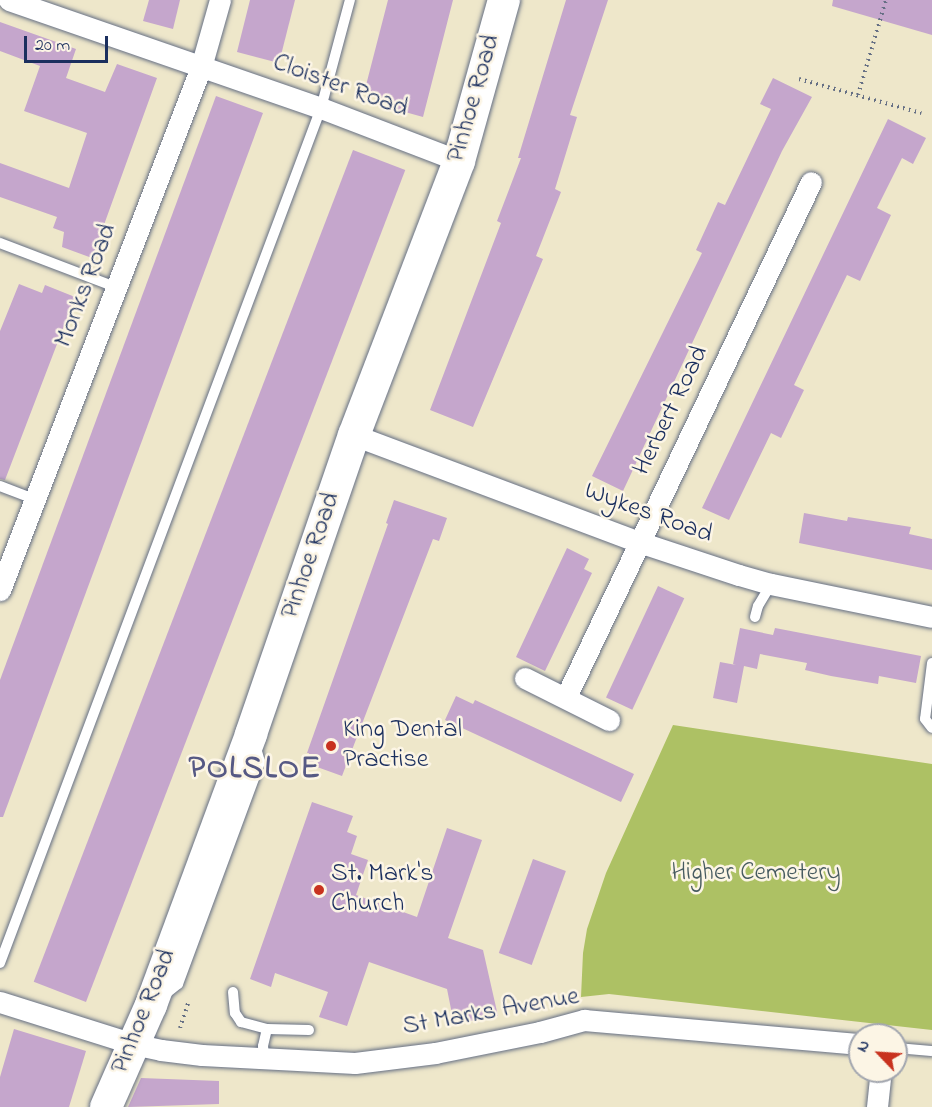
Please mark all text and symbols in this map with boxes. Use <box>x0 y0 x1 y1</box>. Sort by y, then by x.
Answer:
scale bar <box>27 24 111 62</box>
street label: Pinhoe Road <box>442 31 508 167</box>
text: 20 m <box>35 33 70 59</box>
street label: Cloister Road <box>268 48 412 126</box>
street label: Monks Road <box>49 220 125 352</box>
street label: Herbert Road <box>627 341 717 481</box>
street label: Wykes Road <box>580 476 716 552</box>
street label: Pinhoe Road <box>276 489 348 623</box>
place label: King Dental Practise <box>343 715 462 776</box>
marker: King Dental Practise <box>324 739 338 753</box>
district label: POLSLOE <box>189 751 321 789</box>
park label: Higher Cemetery <box>671 858 841 890</box>
place label: St. Mark's Church <box>331 859 433 921</box>
marker: St. Mark's Church <box>312 883 326 897</box>
street label: Pinhoe Road <box>106 945 184 1079</box>
street label: St Marks Avenue <box>400 982 582 1044</box>
north arrow <box>848 1023 908 1083</box>
text: N <box>850 1036 877 1056</box>

